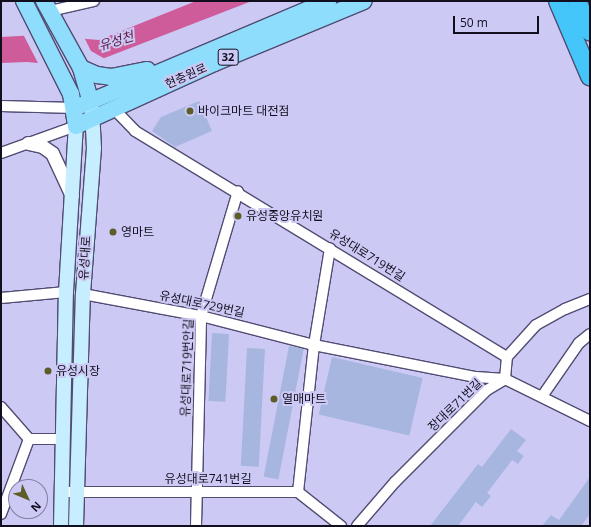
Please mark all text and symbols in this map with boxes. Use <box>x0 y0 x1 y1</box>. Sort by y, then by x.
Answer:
scale bar <box>455 8 541 34</box>
text: 50 m <box>460 14 488 31</box>
water label: 유성천 <box>97 28 135 54</box>
road number: 32 <box>217 48 239 66</box>
street label: 현충원로 <box>163 60 209 92</box>
place label: 바이크마트 대전점 <box>198 104 289 118</box>
marker: 바이크마트 대전점 <box>185 106 195 116</box>
place label: 유성중앙유치원 <box>246 209 323 223</box>
marker: 유성중앙유치원 <box>233 211 243 221</box>
place label: 영마트 <box>121 225 154 239</box>
street label: 유성대로719번길 <box>326 226 408 284</box>
marker: 영마트 <box>108 227 118 237</box>
street label: 유성대로 <box>76 235 94 281</box>
street label: 유성대로729번길 <box>158 288 246 320</box>
street label: 유성대로719번안길 <box>178 319 196 417</box>
place label: 유성시장 <box>56 364 100 378</box>
marker: 유성시장 <box>43 366 53 376</box>
street label: 장대로71번길 <box>425 376 485 434</box>
place label: 열매마트 <box>282 392 326 406</box>
marker: 열매마트 <box>269 394 279 404</box>
street label: 유성대로741번길 <box>165 472 251 486</box>
north arrow <box>8 479 48 519</box>
text: N <box>28 499 45 515</box>

